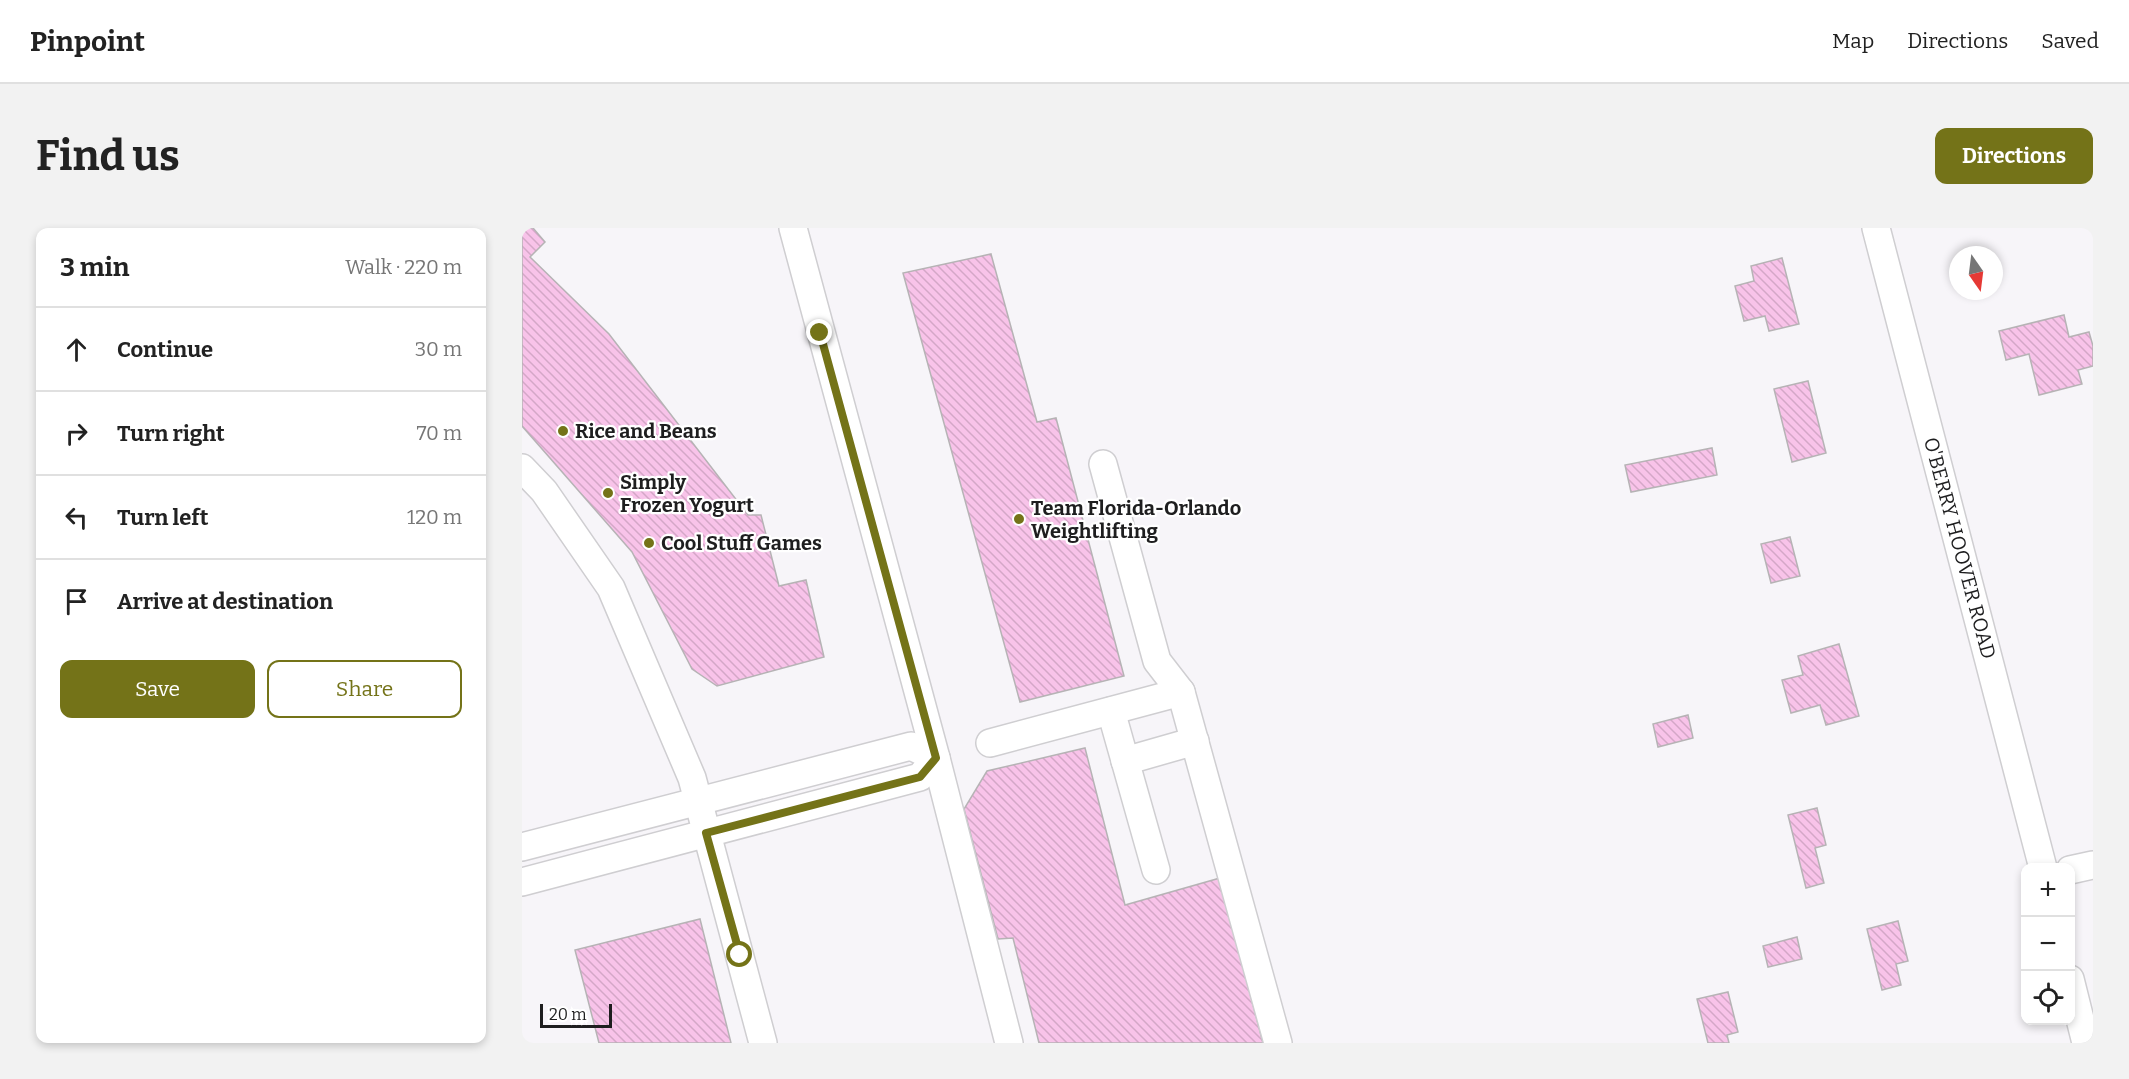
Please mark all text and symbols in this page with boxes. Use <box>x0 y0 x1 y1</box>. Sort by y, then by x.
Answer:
text: Pinpoint <box>30 25 145 58</box>
text: Map <box>1832 28 1874 54</box>
text: Directions <box>1907 28 2008 54</box>
text: Saved <box>2041 28 2099 54</box>
button: Directions <box>1935 128 2093 184</box>
text: Find us <box>36 131 180 181</box>
north arrow <box>1949 246 2003 300</box>
text: 3 min <box>60 252 129 283</box>
text: Walk · 220 m <box>345 255 462 279</box>
route end <box>806 319 832 345</box>
icon: ahead <box>60 333 93 366</box>
text: Continue <box>117 336 213 363</box>
text: 30 m <box>415 337 462 361</box>
icon: right <box>60 417 93 450</box>
place label: Rice and Beans <box>575 419 717 443</box>
text: Turn right <box>117 420 225 447</box>
text: 70 m <box>416 421 462 445</box>
marker: Rice and Beans <box>556 424 570 438</box>
street label: O'BERRY HOOVER ROAD <box>1919 434 2001 662</box>
place label: Simply Frozen Yogurt <box>620 470 754 517</box>
marker: Simply Frozen Yogurt <box>601 486 615 500</box>
place label: Team Florida-Orlando Weightlifting <box>1031 496 1241 543</box>
icon: left <box>60 501 93 534</box>
text: Turn left <box>117 504 209 531</box>
text: 120 m <box>407 505 462 529</box>
marker: Team Florida-Orlando Weightlifting <box>1012 512 1026 526</box>
place label: Cool Stuff Games <box>661 531 822 555</box>
marker: Cool Stuff Games <box>642 536 656 550</box>
icon: arrive <box>60 585 93 618</box>
text: Arrive at destination <box>117 588 333 615</box>
button: Save <box>60 660 255 718</box>
button: Share <box>267 660 462 718</box>
map controls <box>2021 863 2075 1025</box>
button: + <box>2021 863 2075 917</box>
button: − <box>2021 917 2075 971</box>
route start <box>726 941 752 967</box>
button: locate <box>2021 971 2075 1025</box>
scale bar <box>540 1001 612 1028</box>
text: 20 m <box>549 1005 586 1024</box>

